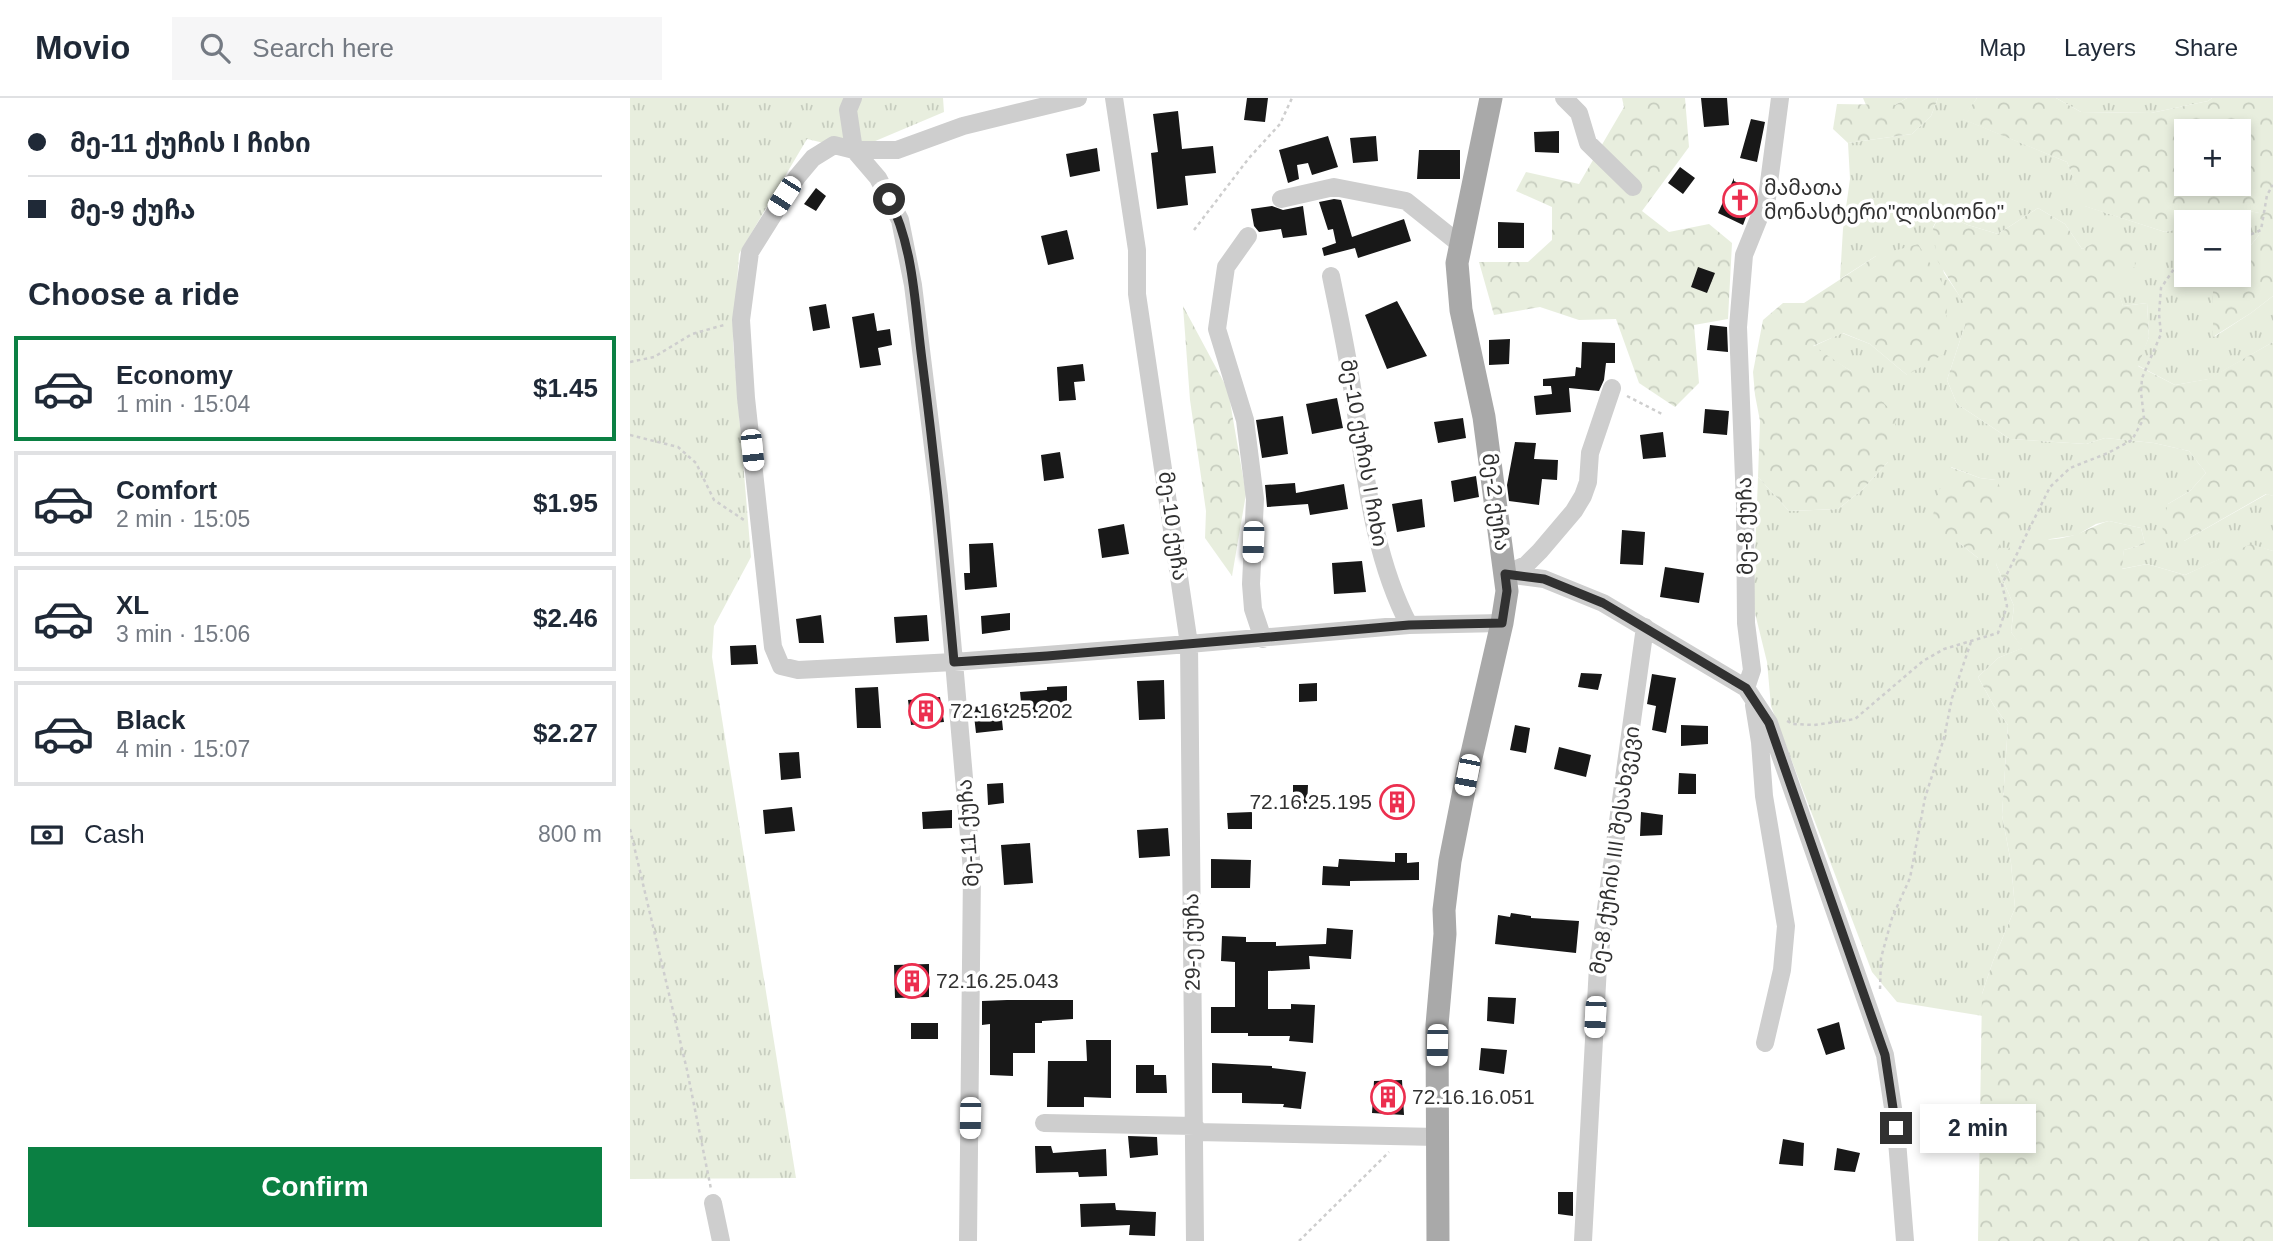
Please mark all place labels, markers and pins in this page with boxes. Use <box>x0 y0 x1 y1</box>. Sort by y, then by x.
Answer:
place label: მამათა მონასტერი"ლისიონი" <box>1764 176 2004 225</box>
church icon: მამათა მონასტერი"ლისიონი" <box>1721 181 1759 219</box>
building icon: 72.16.25.202 <box>907 692 945 730</box>
place label: 72.16.25.202 <box>950 699 1073 722</box>
building icon: 72.16.25.195 <box>1378 783 1416 821</box>
place label: 72.16.25.195 <box>1249 790 1372 813</box>
building icon: 72.16.25.043 <box>893 962 931 1000</box>
place label: 72.16.25.043 <box>936 969 1059 992</box>
building icon: 72.16.16.051 <box>1369 1078 1407 1116</box>
place label: 72.16.16.051 <box>1412 1085 1535 1108</box>

